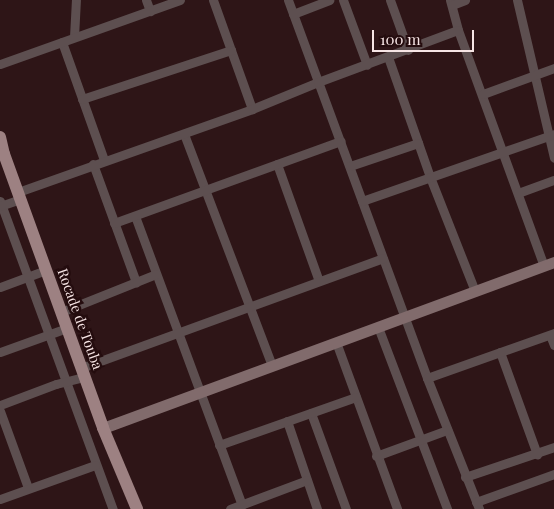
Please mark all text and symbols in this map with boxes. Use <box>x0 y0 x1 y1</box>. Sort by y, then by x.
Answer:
scale bar <box>374 20 476 52</box>
text: 100 m <box>380 29 421 49</box>
street label: Rocade de Touba <box>54 266 106 372</box>

